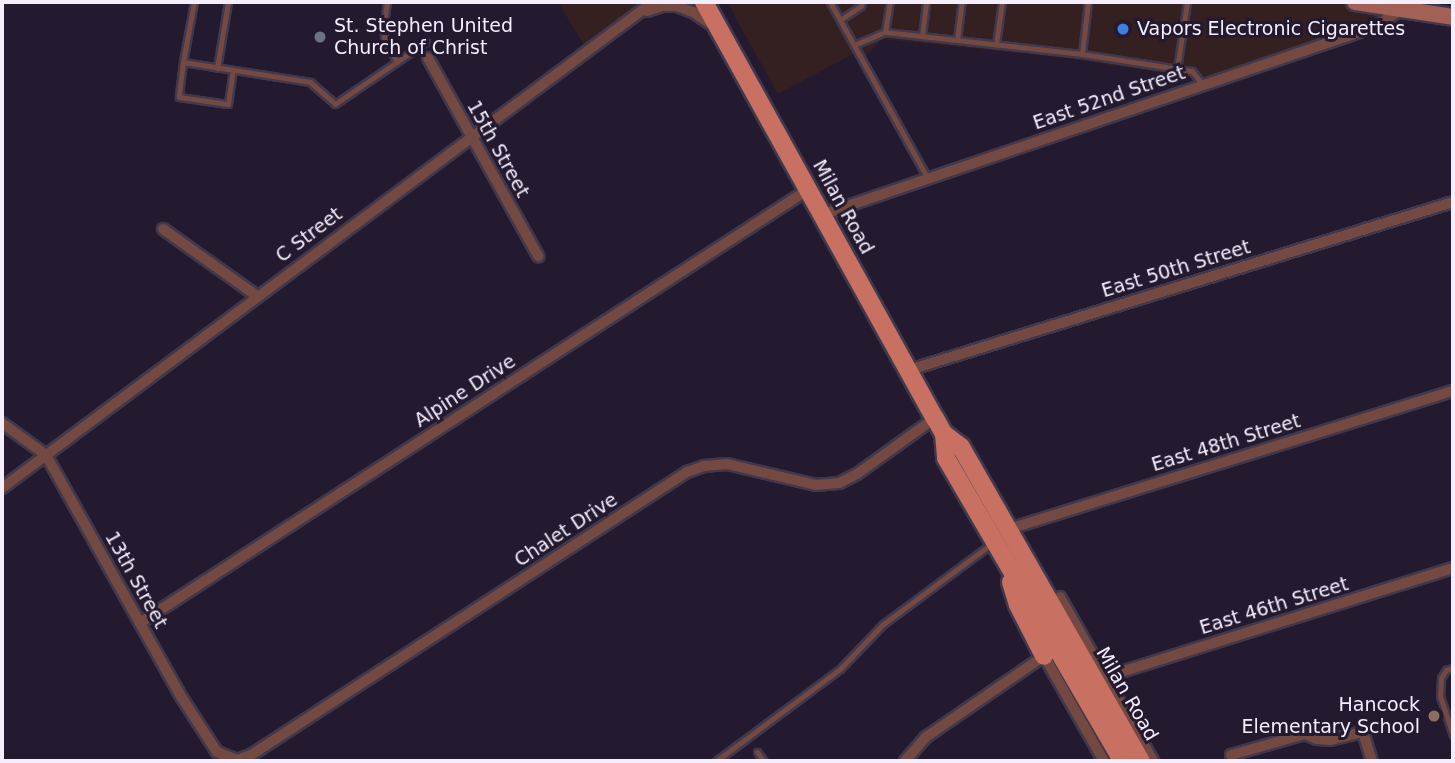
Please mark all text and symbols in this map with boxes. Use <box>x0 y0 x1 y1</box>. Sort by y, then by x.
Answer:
place label: St. Stephen United Church of Christ <box>334 15 513 59</box>
place label: Vapors Electronic Cigarettes <box>1137 18 1405 40</box>
marker: Vapors Electronic Cigarettes <box>1115 21 1131 37</box>
marker: St. Stephen United Church of Christ <box>312 29 328 45</box>
street label: East 52nd Street <box>1030 61 1188 135</box>
street label: 15th Street <box>462 96 534 202</box>
street label: Milan Road <box>808 156 878 258</box>
street label: C Street <box>271 203 347 267</box>
street label: East 50th Street <box>1099 236 1253 302</box>
street label: Alpine Drive <box>410 350 520 432</box>
street label: East 48th Street <box>1149 410 1303 476</box>
street label: Chalet Drive <box>510 488 622 572</box>
street label: 13th Street <box>100 527 172 633</box>
street label: East 46th Street <box>1197 573 1351 639</box>
street label: Milan Road <box>1091 643 1163 745</box>
place label: Hancock Elementary School <box>1242 694 1420 738</box>
marker: Hancock Elementary School <box>1426 708 1442 724</box>

